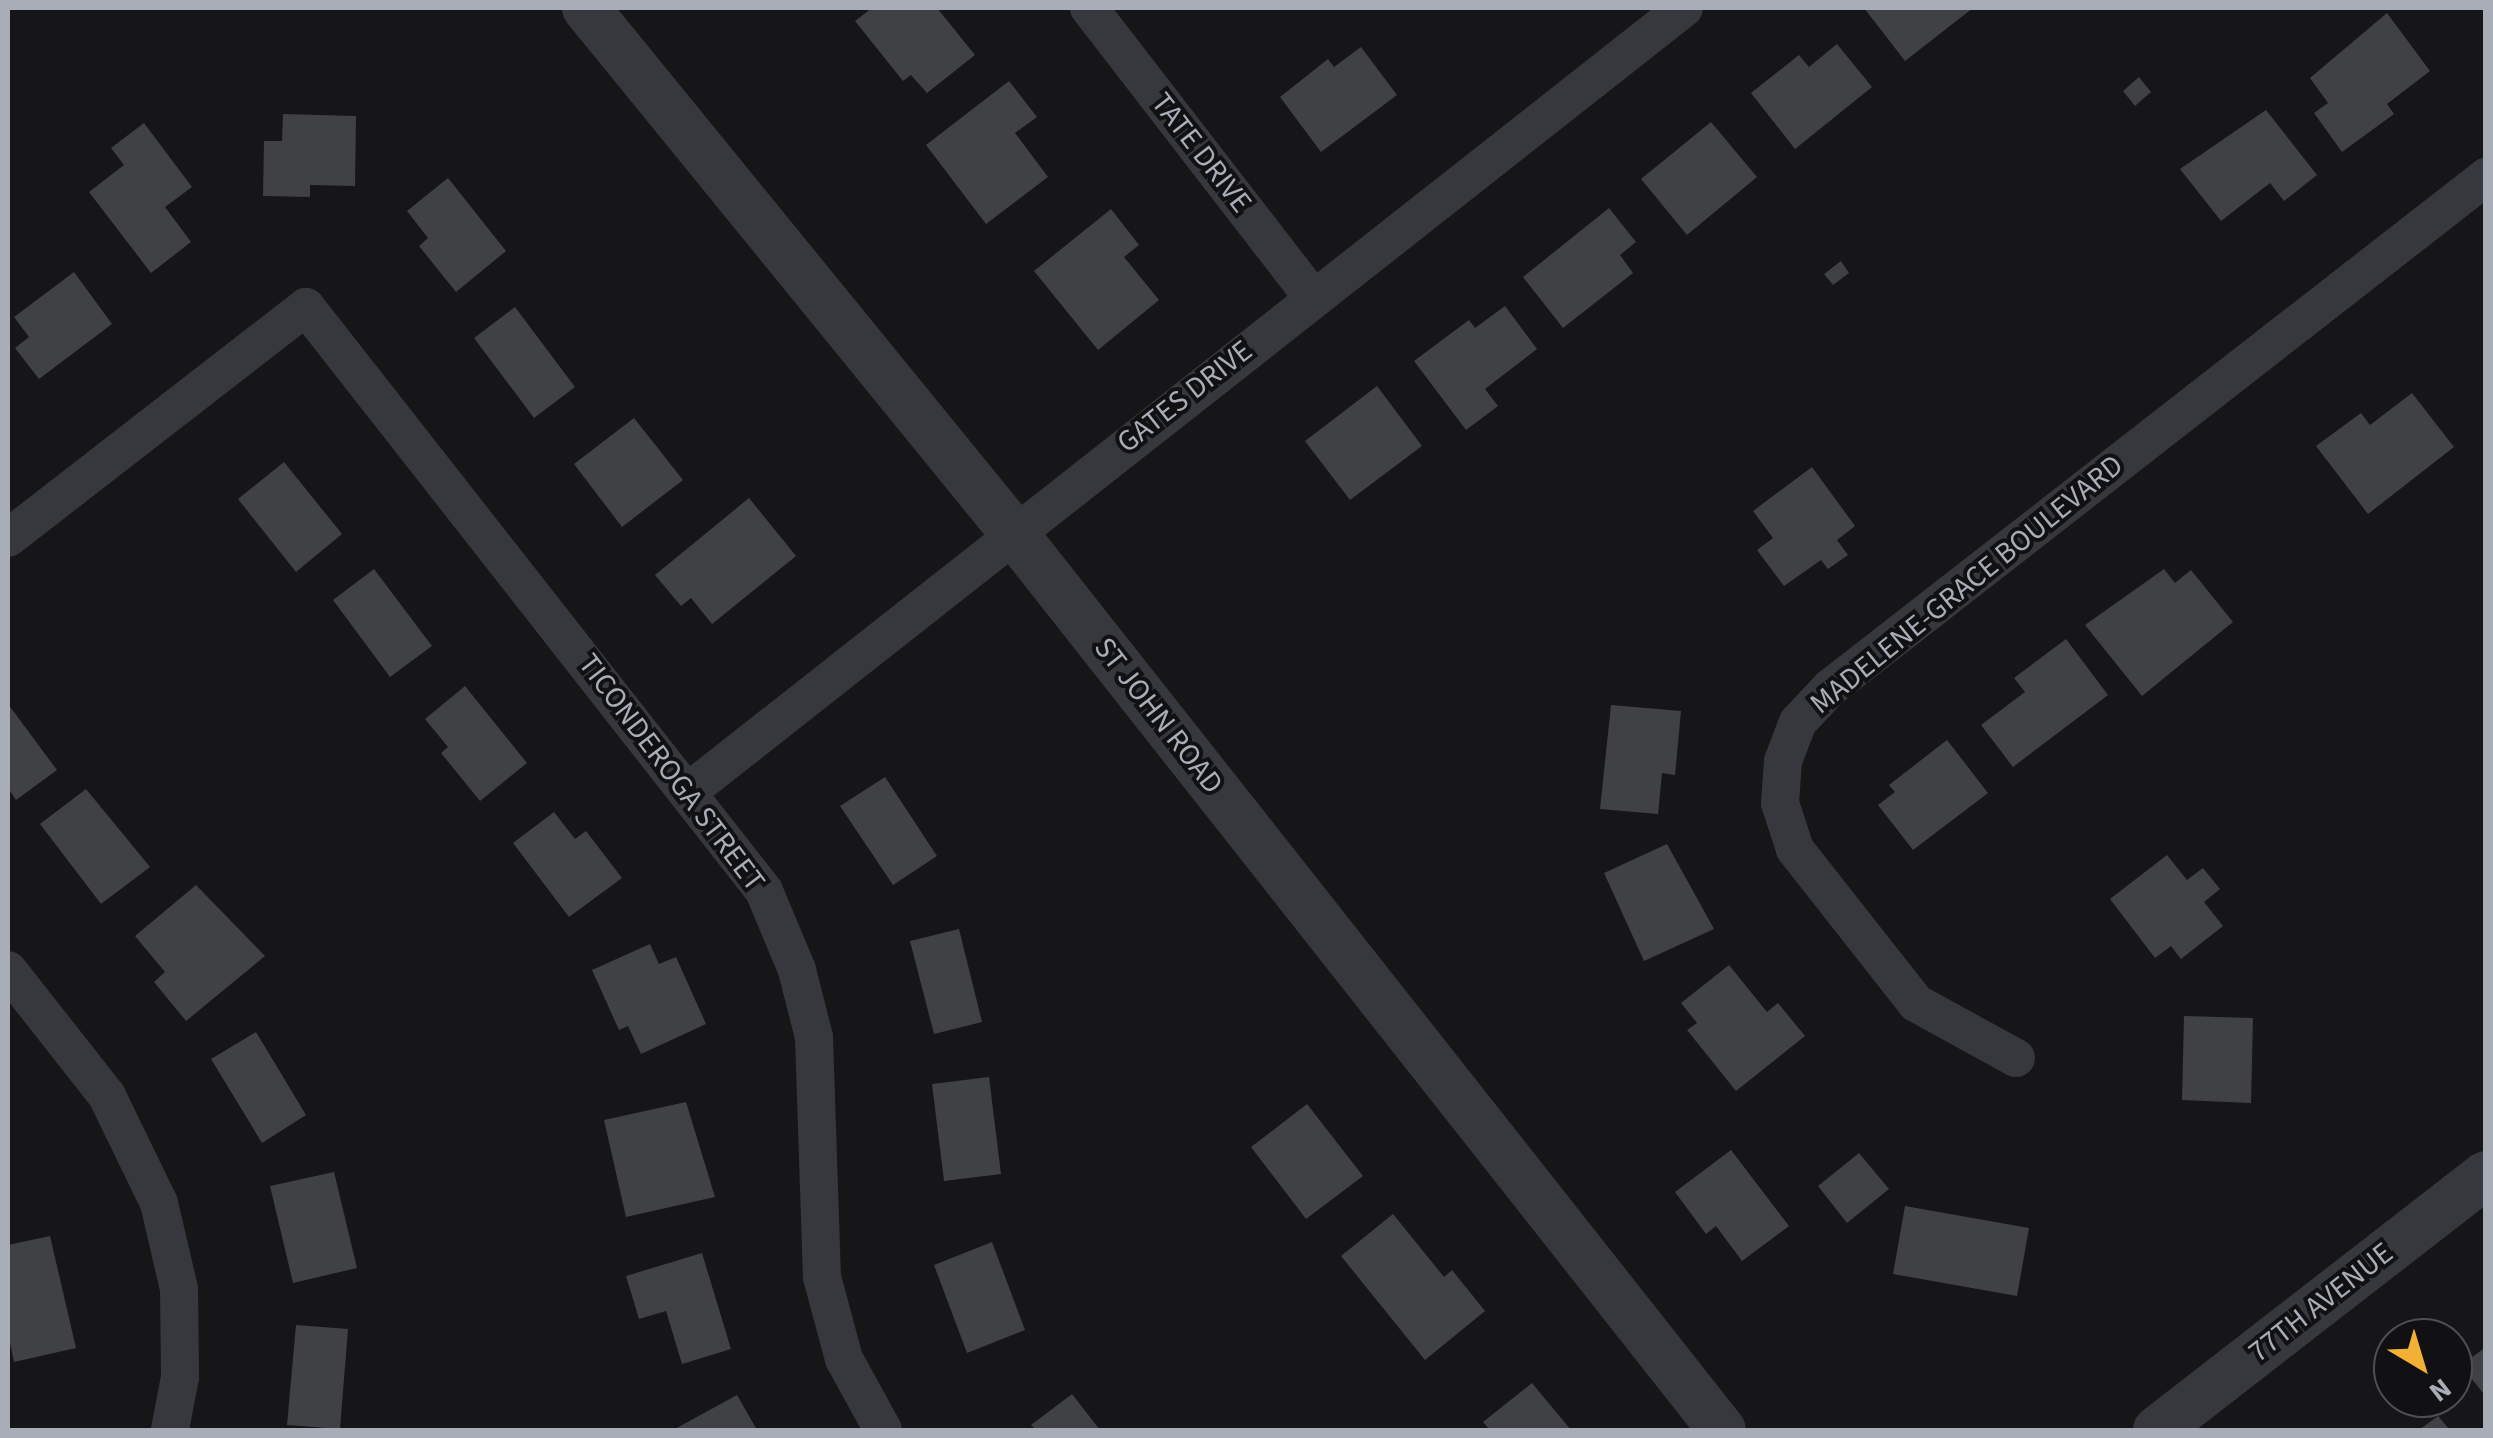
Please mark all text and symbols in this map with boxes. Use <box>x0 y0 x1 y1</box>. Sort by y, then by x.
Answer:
street label: TATE DRIVE <box>1143 86 1259 220</box>
street label: GATES DRIVE <box>1110 333 1260 461</box>
street label: MADELENE-GRACE BOULEVARD <box>1803 448 2131 722</box>
street label: ST JOHN ROAD <box>1086 631 1230 801</box>
street label: TICONDEROGA STREET <box>570 647 772 899</box>
street label: 77TH AVENUE <box>2242 1236 2400 1370</box>
north arrow <box>2373 1318 2473 1418</box>
text: N <box>2421 1369 2460 1412</box>

